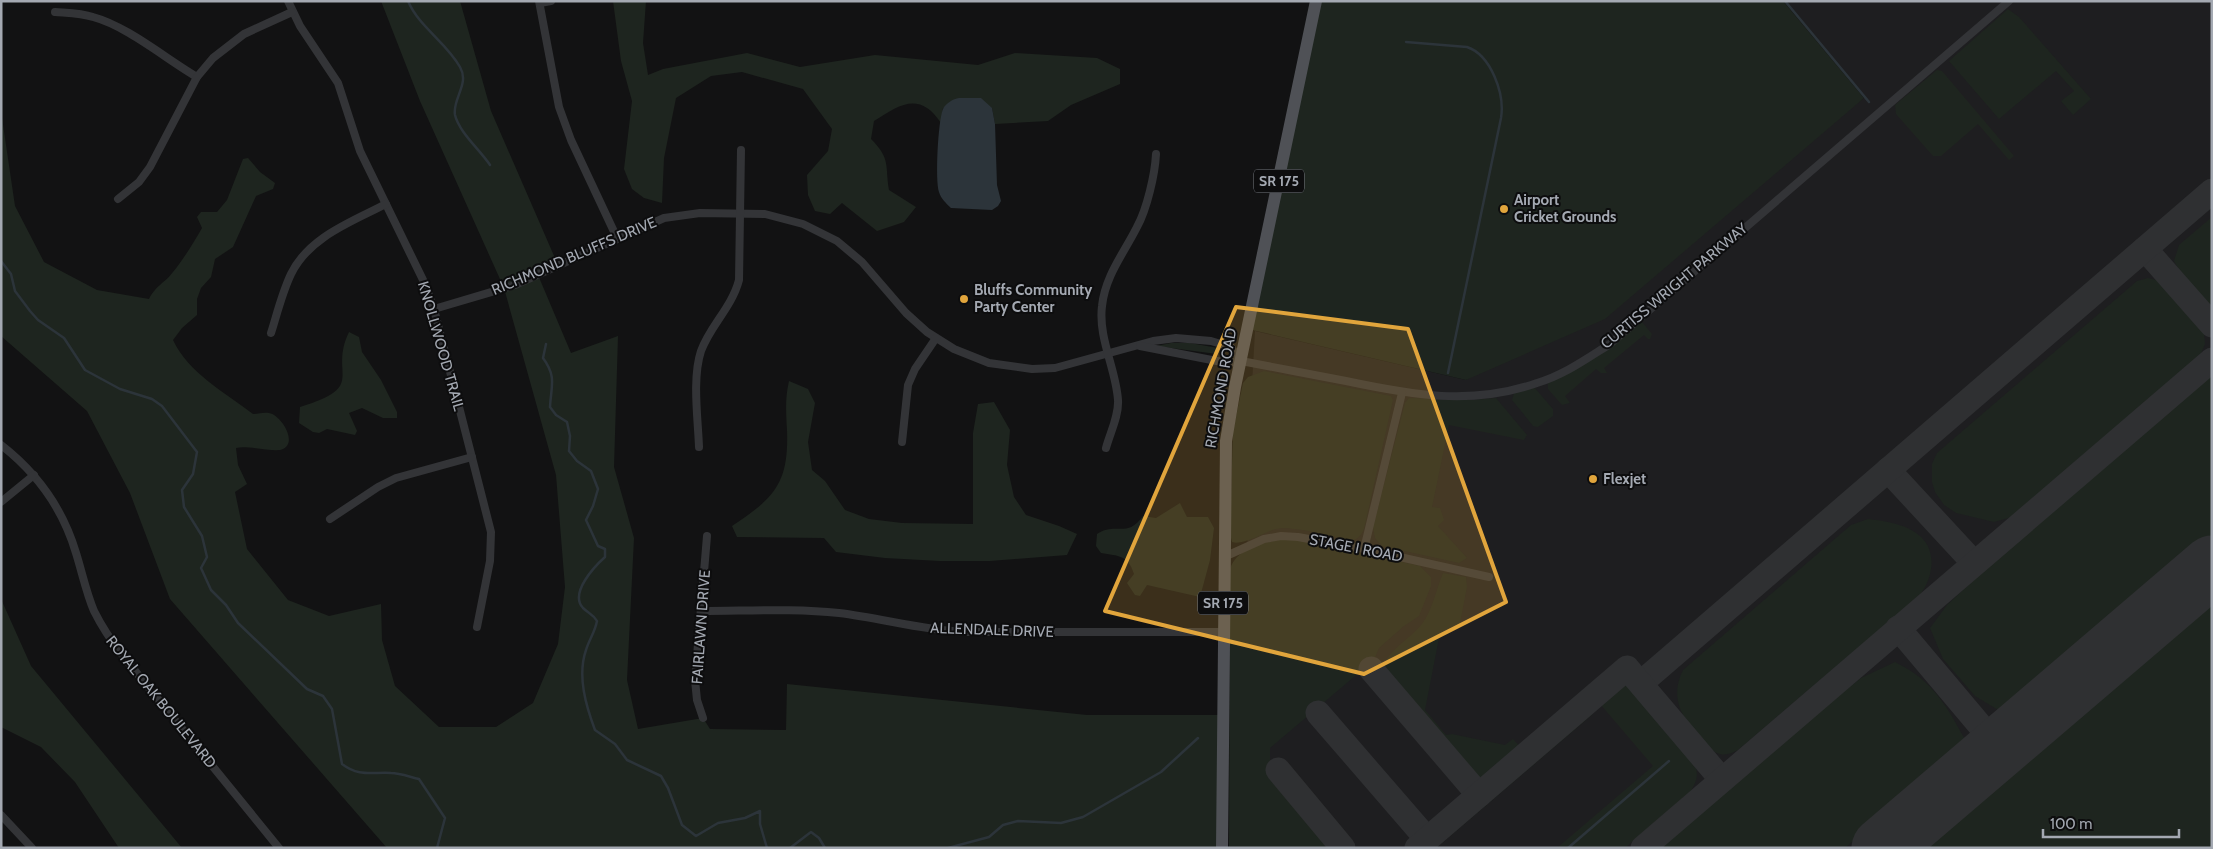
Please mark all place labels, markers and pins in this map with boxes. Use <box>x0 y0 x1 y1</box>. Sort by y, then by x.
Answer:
place label: Airport Cricket Grounds <box>1514 191 1616 226</box>
marker: Airport Cricket Grounds <box>1498 203 1510 215</box>
place label: Bluffs Community Party Center <box>974 281 1093 316</box>
marker: Bluffs Community Party Center <box>958 293 970 305</box>
place label: Flexjet <box>1603 470 1646 488</box>
marker: Flexjet <box>1587 473 1599 485</box>

